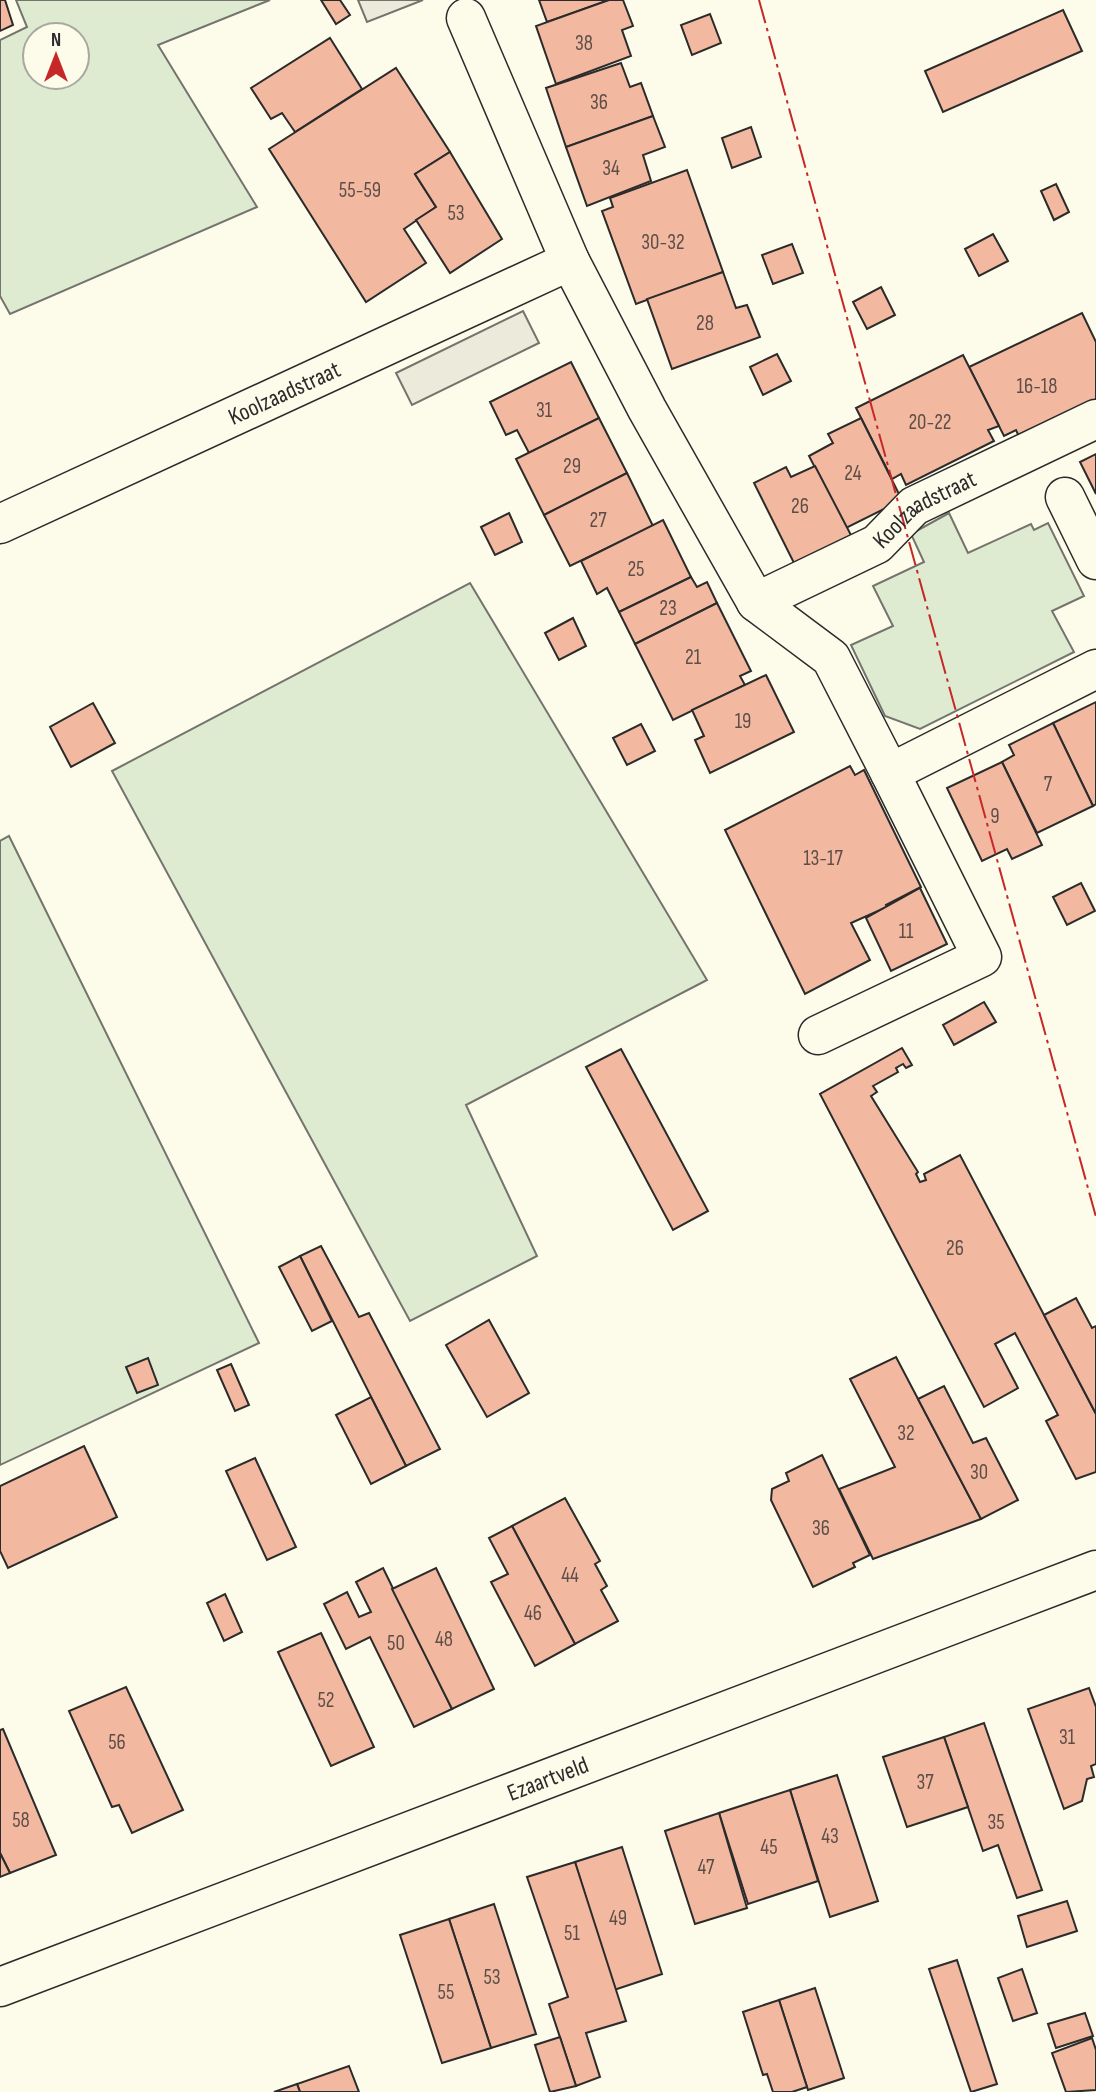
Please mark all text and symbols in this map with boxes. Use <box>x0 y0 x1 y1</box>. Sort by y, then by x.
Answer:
north arrow <box>21 21 91 91</box>
text: N <box>51 29 61 52</box>
house number: 38 <box>575 31 593 56</box>
house number: 36 <box>590 90 608 115</box>
house number: 34 <box>602 156 620 181</box>
house number: 55-59 <box>339 178 381 203</box>
house number: 53 <box>447 201 465 226</box>
house number: 30-32 <box>641 230 685 255</box>
house number: 28 <box>696 311 714 336</box>
street label: Koolzaadstraat <box>224 355 345 432</box>
house number: 16-18 <box>1017 374 1057 399</box>
house number: 31 <box>536 398 553 423</box>
house number: 20-22 <box>908 410 952 435</box>
house number: 29 <box>563 454 581 479</box>
house number: 24 <box>844 461 862 486</box>
street label: Koolzaadstraat <box>867 465 981 555</box>
house number: 26 <box>791 494 809 519</box>
house number: 27 <box>589 508 607 533</box>
house number: 25 <box>627 557 645 582</box>
house number: 23 <box>659 596 677 621</box>
house number: 21 <box>685 645 702 670</box>
house number: 19 <box>735 709 751 734</box>
house number: 7 <box>1044 772 1053 797</box>
house number: 9 <box>990 804 1000 829</box>
house number: 13-17 <box>803 846 843 871</box>
house number: 11 <box>899 919 914 944</box>
house number: 26 <box>946 1236 964 1261</box>
house number: 32 <box>897 1421 915 1446</box>
house number: 30 <box>970 1460 988 1485</box>
house number: 36 <box>812 1516 830 1541</box>
house number: 44 <box>561 1563 579 1588</box>
house number: 46 <box>524 1601 542 1626</box>
house number: 48 <box>435 1627 453 1652</box>
house number: 50 <box>387 1631 405 1656</box>
house number: 52 <box>317 1688 335 1713</box>
house number: 31 <box>1059 1725 1076 1750</box>
house number: 56 <box>108 1730 126 1755</box>
street label: Ezaartveld <box>503 1750 593 1808</box>
house number: 37 <box>916 1770 934 1795</box>
house number: 58 <box>12 1808 30 1833</box>
house number: 35 <box>987 1810 1005 1835</box>
house number: 43 <box>821 1824 839 1849</box>
house number: 45 <box>760 1835 778 1860</box>
house number: 47 <box>697 1855 715 1880</box>
house number: 49 <box>609 1906 627 1931</box>
house number: 51 <box>564 1921 581 1946</box>
house number: 53 <box>483 1965 501 1990</box>
house number: 55 <box>438 1980 454 2005</box>

